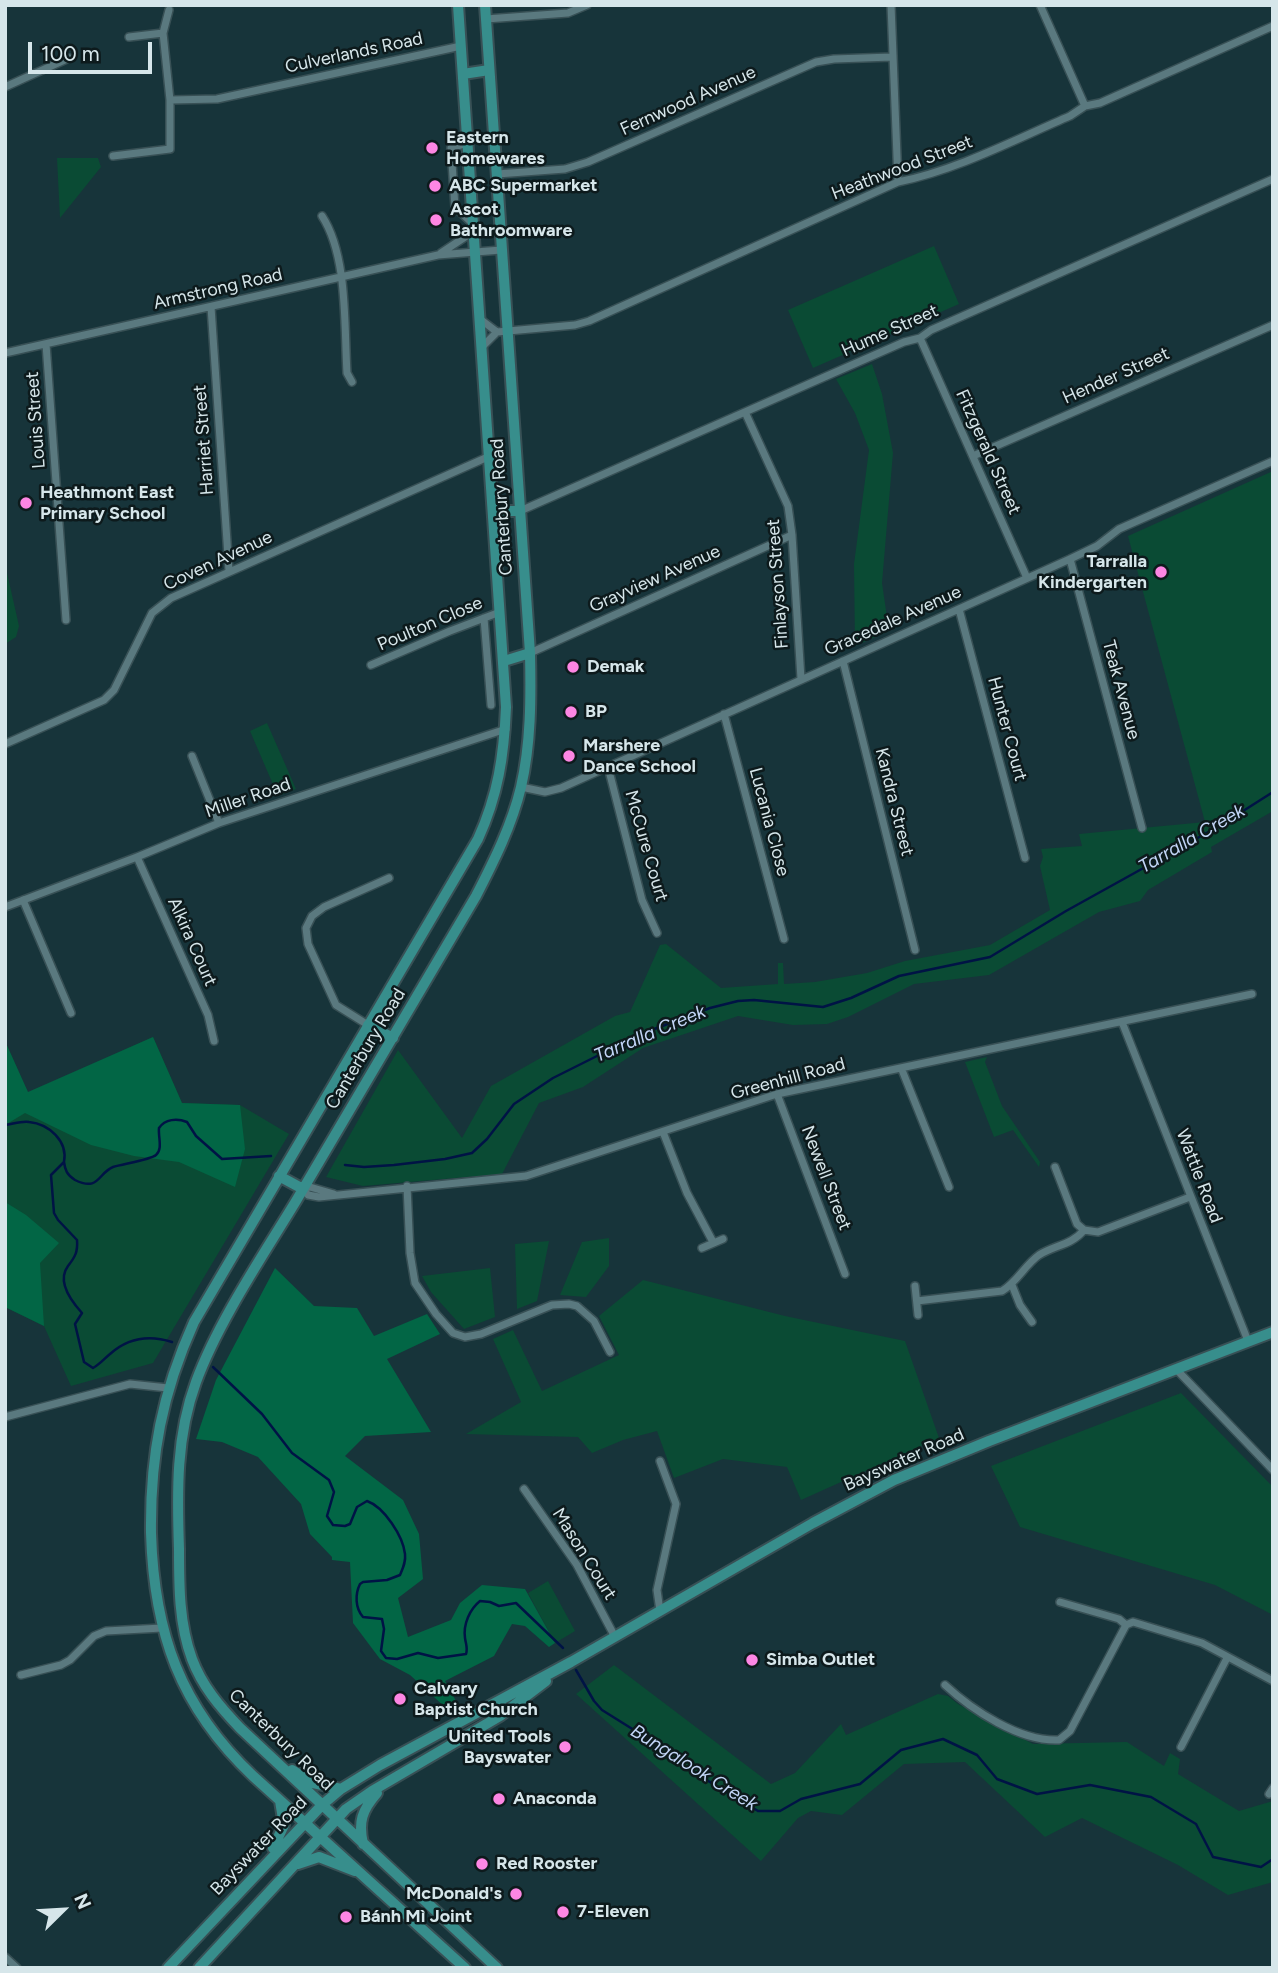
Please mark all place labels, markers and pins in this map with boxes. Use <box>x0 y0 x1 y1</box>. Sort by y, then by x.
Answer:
place label: Eastern Homewares <box>446 127 545 170</box>
marker: Eastern Homewares <box>424 140 440 156</box>
place label: ABC Supermarket <box>449 175 597 197</box>
marker: ABC Supermarket <box>427 178 443 194</box>
place label: Ascot Bathroomware <box>450 199 572 242</box>
marker: Ascot Bathroomware <box>428 212 444 228</box>
place label: Heathmont East Primary School <box>40 482 174 524</box>
marker: Heathmont East Primary School <box>18 495 34 511</box>
place label: Tarralla Kindergarten <box>1038 551 1147 594</box>
marker: Tarralla Kindergarten <box>1153 564 1169 580</box>
place label: Demak <box>587 656 645 678</box>
marker: Demak <box>565 659 581 675</box>
place label: BP <box>585 701 607 723</box>
marker: BP <box>563 704 579 720</box>
place label: Marshere Dance School <box>583 735 696 778</box>
marker: Marshere Dance School <box>561 748 577 764</box>
place label: Simba Outlet <box>766 1649 875 1671</box>
marker: Simba Outlet <box>744 1652 760 1668</box>
place label: Calvary Baptist Church <box>414 1678 538 1720</box>
marker: Calvary Baptist Church <box>392 1691 408 1707</box>
place label: United Tools Bayswater <box>448 1726 551 1768</box>
marker: United Tools Bayswater <box>557 1739 573 1755</box>
place label: Anaconda <box>513 1788 596 1810</box>
marker: Anaconda <box>491 1791 507 1807</box>
place label: Red Rooster <box>496 1853 597 1875</box>
marker: Red Rooster <box>474 1856 490 1872</box>
place label: McDonald's <box>406 1883 502 1905</box>
marker: McDonald's <box>508 1886 524 1902</box>
place label: 7-Eleven <box>577 1901 649 1923</box>
marker: 7-Eleven <box>555 1904 571 1920</box>
place label: Bánh Mì Joint <box>360 1906 472 1928</box>
marker: Bánh Mì Joint <box>338 1909 354 1925</box>

